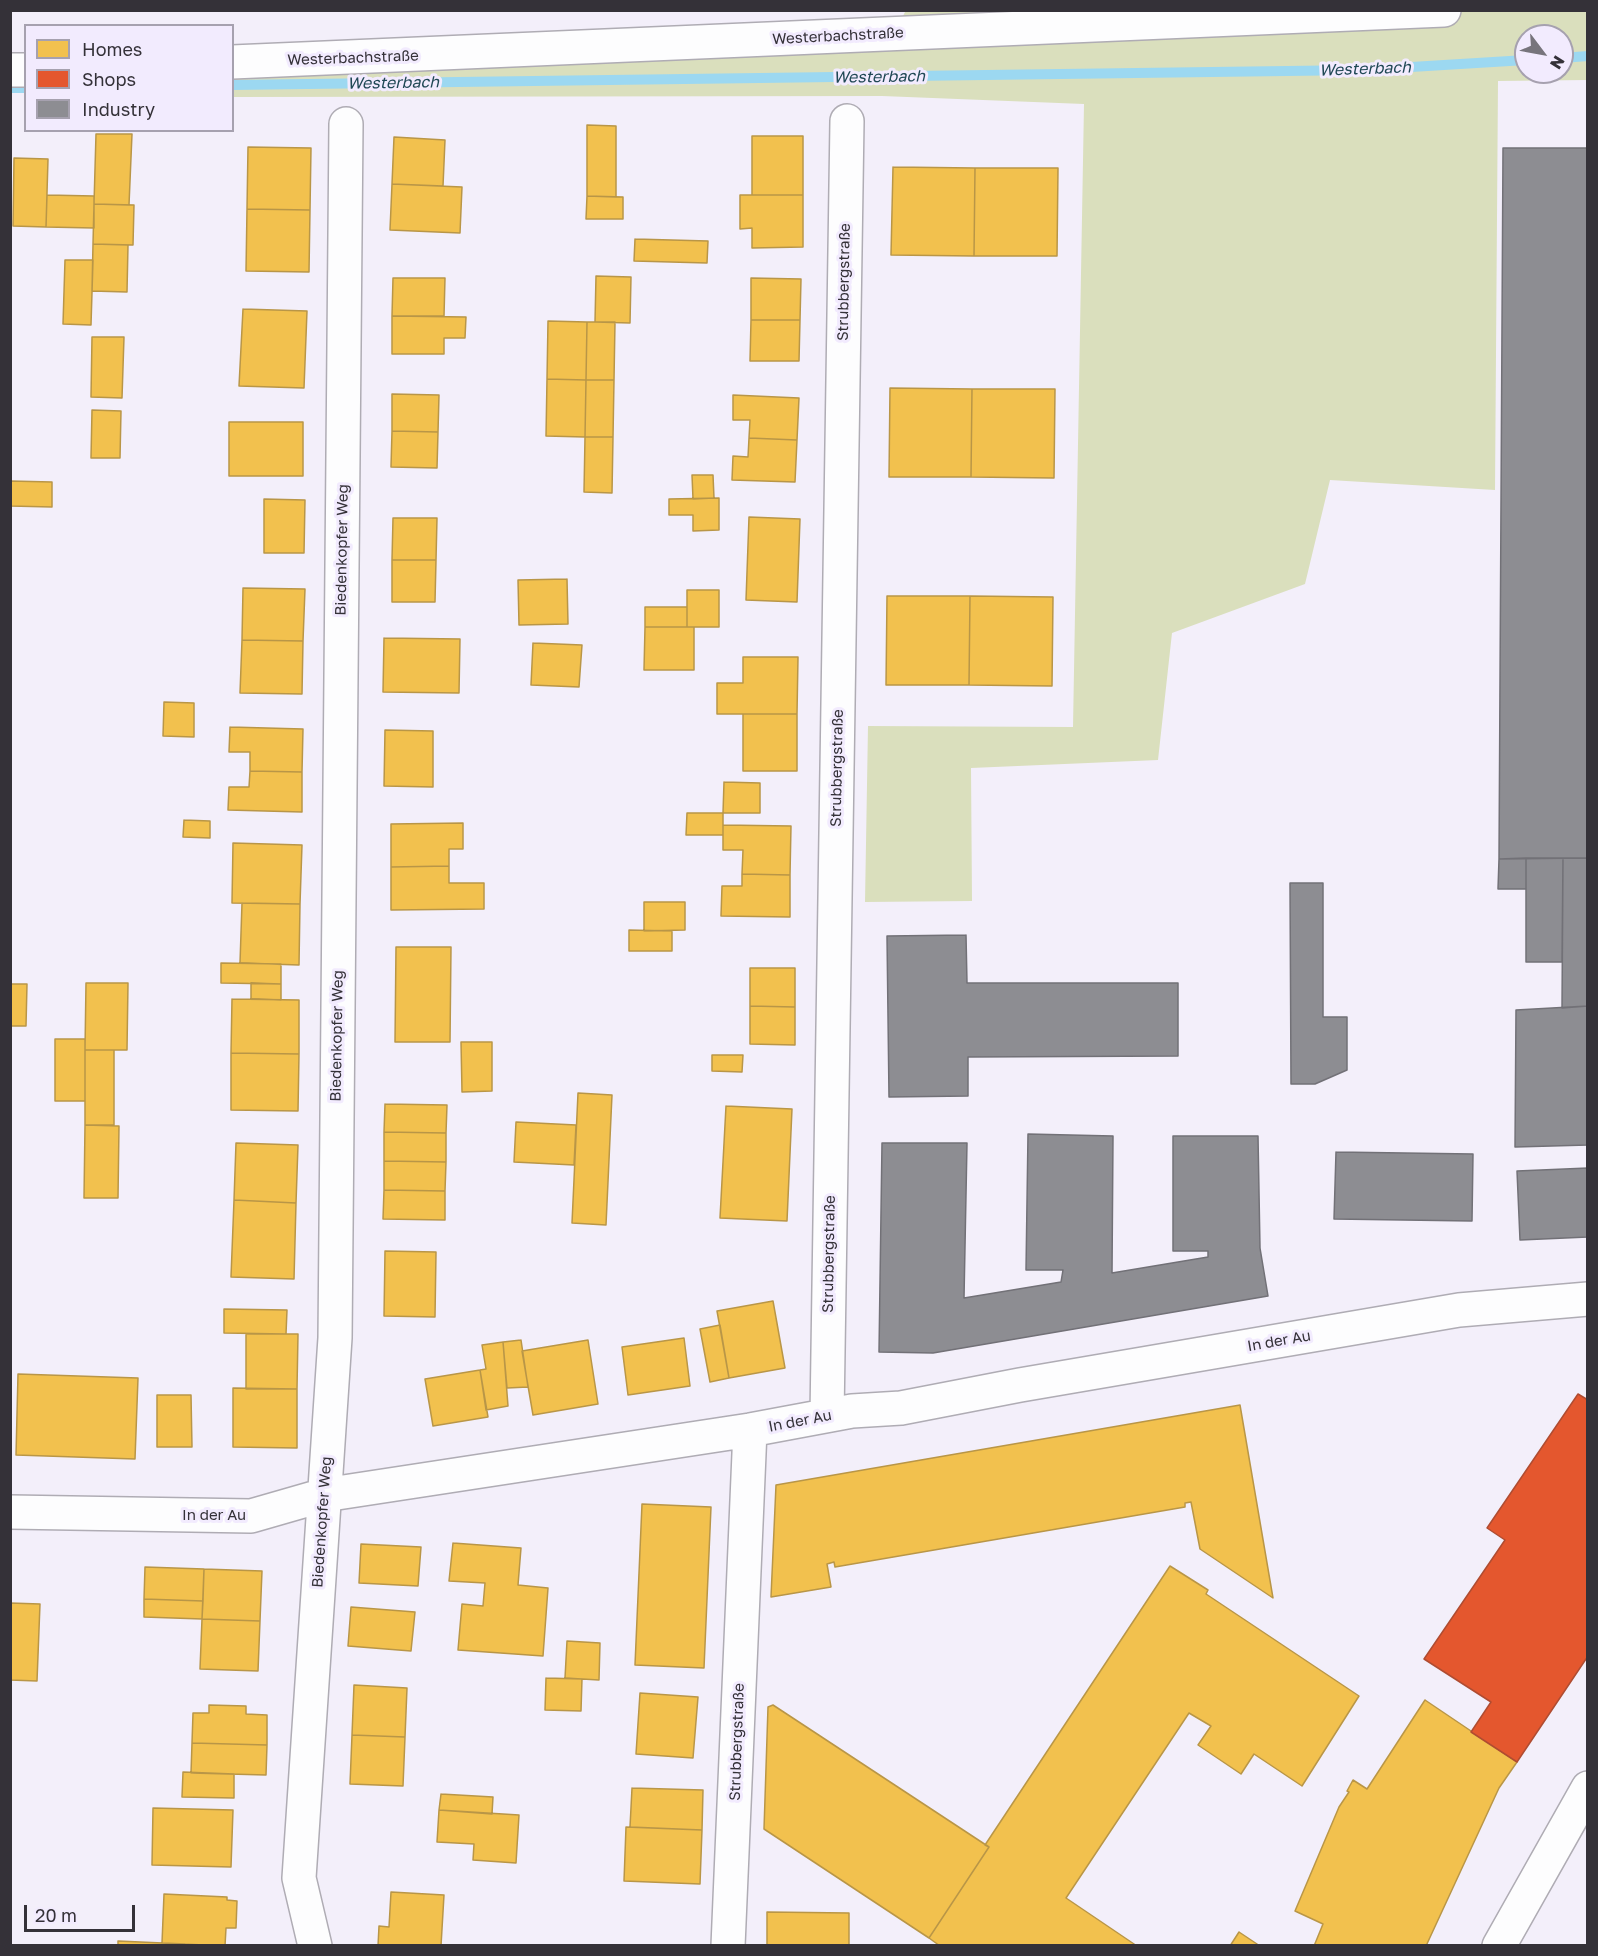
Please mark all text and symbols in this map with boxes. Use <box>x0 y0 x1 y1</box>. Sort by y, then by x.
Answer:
legend <box>24 24 234 132</box>
street label: Westerbachstraße <box>772 24 904 48</box>
north arrow <box>1514 24 1574 84</box>
text: Homes <box>82 38 142 60</box>
street label: Westerbachstraße <box>287 47 419 69</box>
text: N <box>1546 52 1569 73</box>
water label: Westerbach <box>1319 58 1411 80</box>
water label: Westerbach <box>833 67 925 87</box>
text: Shops <box>82 68 136 90</box>
water label: Westerbach <box>347 73 439 93</box>
text: Industry <box>82 98 155 120</box>
street label: Strubbergstraße <box>834 223 854 341</box>
street label: Biedenkopfer Weg <box>332 484 352 616</box>
street label: Strubbergstraße <box>827 709 847 827</box>
street label: Biedenkopfer Weg <box>327 970 347 1102</box>
street label: Strubbergstraße <box>819 1195 839 1313</box>
street label: In der Au <box>1246 1327 1312 1355</box>
street label: In der Au <box>767 1406 833 1436</box>
street label: Biedenkopfer Weg <box>308 1456 336 1588</box>
street label: In der Au <box>182 1506 246 1524</box>
street label: Strubbergstraße <box>726 1683 748 1801</box>
scale bar <box>27 1893 138 1931</box>
text: 20 m <box>35 1904 77 1926</box>

